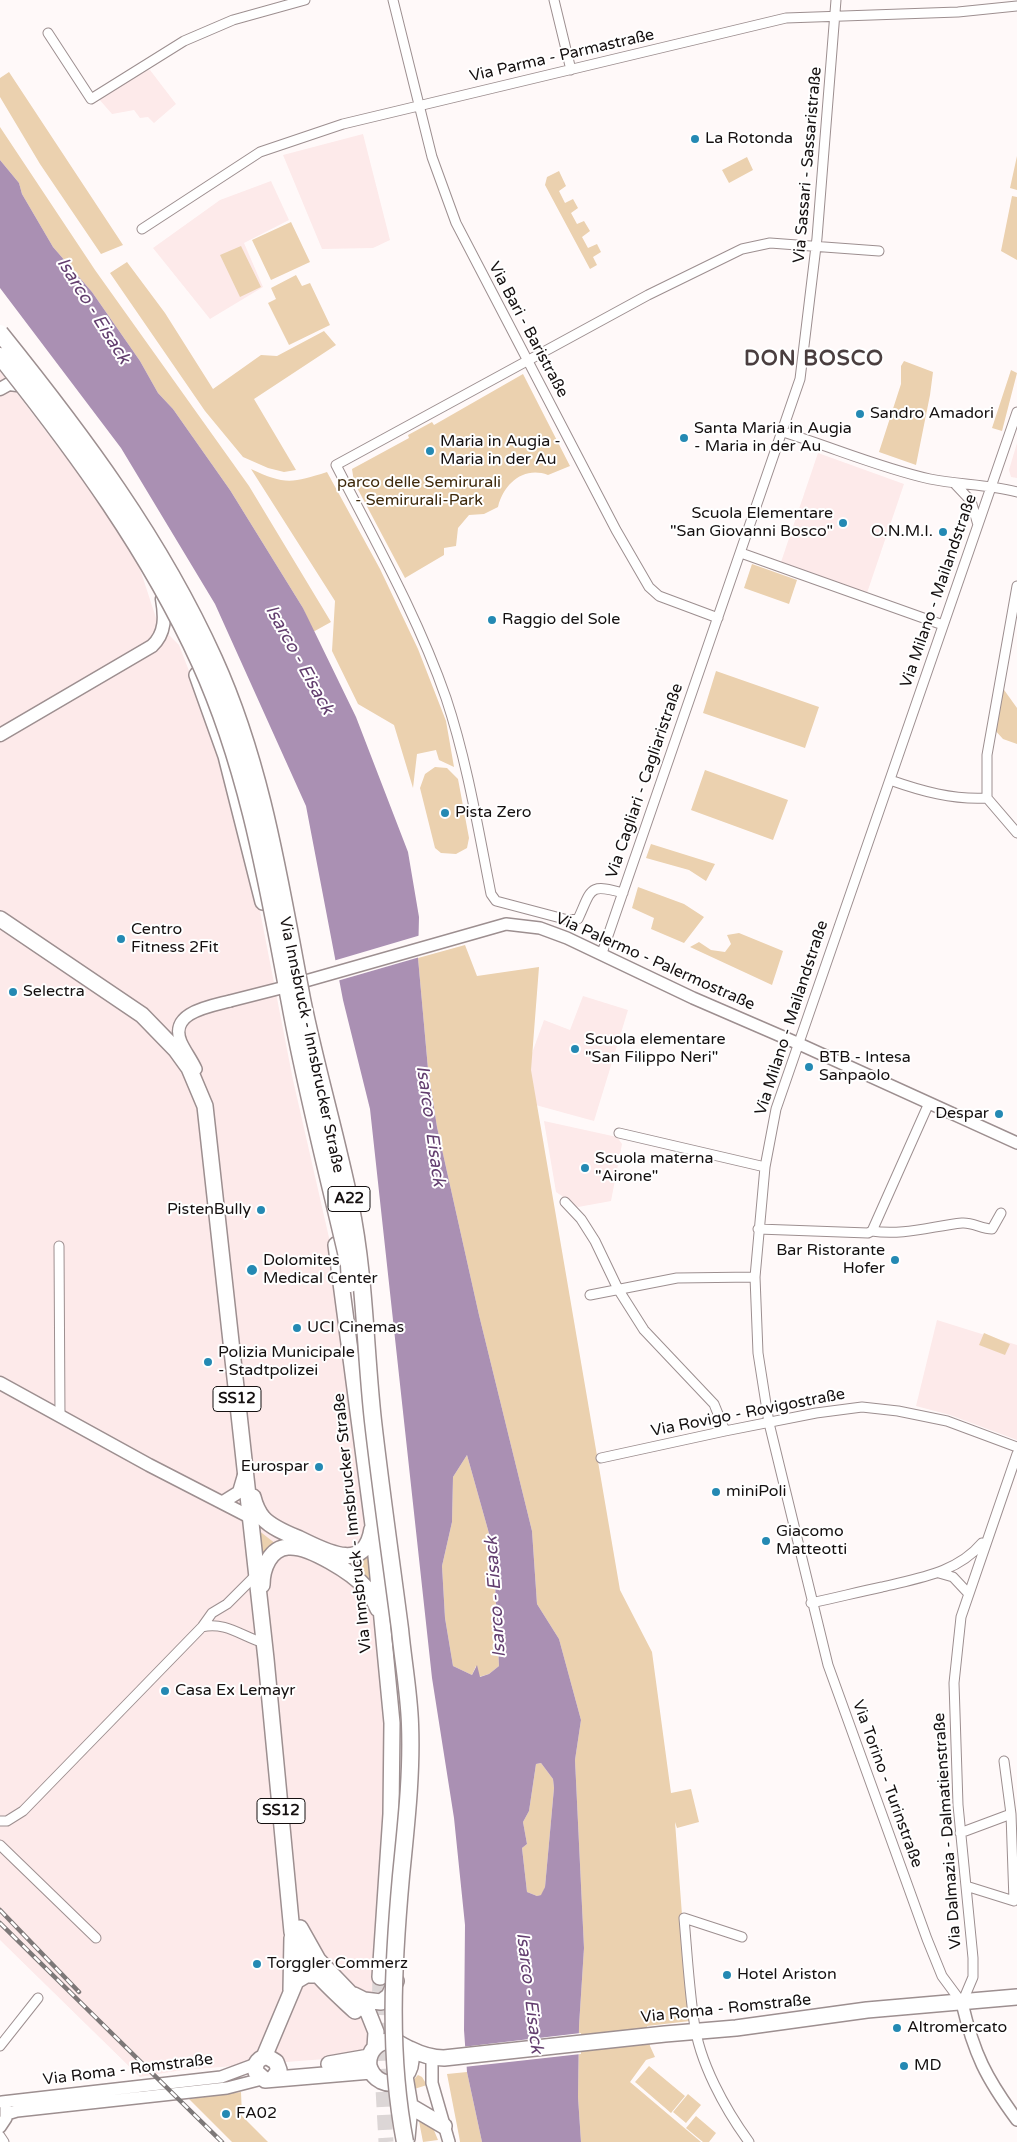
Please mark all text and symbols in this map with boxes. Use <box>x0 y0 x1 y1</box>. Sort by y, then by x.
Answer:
street label: Via Parma - Parmastraße <box>468 25 656 87</box>
street label: Via Sassari - Sassaristraße <box>790 66 826 264</box>
place label: La Rotonda <box>705 129 793 149</box>
marker: La Rotonda <box>689 133 701 145</box>
water label: Isarco - Eisack <box>52 254 134 368</box>
street label: Via Bari - Baristraße <box>484 259 572 401</box>
district label: DON BOSCO <box>743 346 885 372</box>
place label: Sandro Amadori <box>870 404 994 424</box>
marker: Sandro Amadori <box>854 408 866 420</box>
place label: Santa Maria in Augia - Maria in der Au <box>694 419 852 457</box>
place label: Maria in Augia - Maria in der Au <box>440 432 561 470</box>
marker: Santa Maria in Augia - Maria in der Au <box>678 432 690 444</box>
marker: Maria in Augia - Maria in der Au <box>424 445 436 457</box>
park label: parco delle Semirurali - Semirurali-Park <box>337 473 501 511</box>
street label: Via Milano - Mailandstraße <box>897 492 981 690</box>
place label: Scuola Elementare "San Giovanni Bosco" <box>670 504 833 542</box>
marker: Scuola Elementare "San Giovanni Bosco" <box>837 517 849 529</box>
place label: O.N.M.I. <box>871 522 933 542</box>
marker: O.N.M.I. <box>937 526 949 538</box>
water label: Isarco - Eisack <box>260 602 338 718</box>
place label: Raggio del Sole <box>502 610 620 630</box>
marker: Raggio del Sole <box>486 614 498 626</box>
street label: Via Cagliari - Cagliaristraße <box>603 681 687 881</box>
place label: Pista Zero <box>455 803 531 823</box>
marker: Pista Zero <box>439 807 451 819</box>
street label: Via Palermo - Palermostraße <box>552 909 758 1015</box>
street label: Via Innsbruck - Innsbrucker Straße <box>274 915 348 1175</box>
street label: Via Milano - Mailandstraße <box>751 918 833 1118</box>
place label: Centro Fitness 2Fit <box>131 920 219 958</box>
marker: Centro Fitness 2Fit <box>115 933 127 945</box>
place label: Selectra <box>23 982 85 1002</box>
marker: Selectra <box>7 986 19 998</box>
place label: Scuola elementare "San Filippo Neri" <box>585 1030 725 1068</box>
marker: Scuola elementare "San Filippo Neri" <box>569 1043 581 1055</box>
place label: BTB - Intesa Sanpaolo <box>819 1048 911 1086</box>
marker: BTB - Intesa Sanpaolo <box>803 1061 815 1073</box>
water label: Isarco - Eisack <box>411 1064 449 1188</box>
place label: Despar <box>935 1104 989 1124</box>
marker: Despar <box>993 1108 1005 1120</box>
place label: Scuola materna "Airone" <box>595 1149 713 1187</box>
marker: Scuola materna "Airone" <box>579 1162 591 1174</box>
road number: A22 <box>328 1186 370 1212</box>
place label: PistenBully <box>167 1200 251 1220</box>
marker: PistenBully <box>255 1204 267 1216</box>
place label: Bar Ristorante Hofer <box>776 1241 885 1279</box>
place label: Dolomites Medical Center <box>263 1251 378 1289</box>
marker: Bar Ristorante Hofer <box>889 1254 901 1266</box>
marker: Dolomites Medical Center <box>245 1263 259 1277</box>
place label: UCI Cinemas <box>307 1318 404 1338</box>
marker: UCI Cinemas <box>291 1322 303 1334</box>
place label: Polizia Municipale - Stadtpolizei <box>218 1343 355 1381</box>
marker: Polizia Municipale - Stadtpolizei <box>202 1356 214 1368</box>
street label: Via Rovigo - Rovigostraße <box>649 1385 847 1441</box>
road number: SS12 <box>213 1386 261 1412</box>
street label: Via Innsbruck - Innsbrucker Straße <box>330 1392 376 1654</box>
place label: Eurospar <box>241 1457 309 1477</box>
marker: Eurospar <box>313 1461 325 1473</box>
place label: miniPoli <box>726 1482 786 1502</box>
marker: miniPoli <box>710 1486 722 1498</box>
place label: Giacomo Matteotti <box>776 1522 847 1560</box>
marker: Giacomo Matteotti <box>760 1535 772 1547</box>
water label: Isarco - Eisack <box>481 1536 511 1658</box>
place label: Casa Ex Lemayr <box>175 1681 295 1701</box>
marker: Casa Ex Lemayr <box>159 1685 171 1697</box>
street label: Via Torino - Turinstraße <box>848 1698 926 1870</box>
street label: Via Dalmazia - Dalmatienstraße <box>930 1712 966 1950</box>
road number: SS12 <box>257 1798 305 1824</box>
water label: Isarco - Eisack <box>511 1931 547 2055</box>
place label: Torggler Commerz <box>267 1954 408 1974</box>
marker: Torggler Commerz <box>251 1958 263 1970</box>
place label: Hotel Ariston <box>737 1965 837 1985</box>
marker: Hotel Ariston <box>721 1969 733 1981</box>
street label: Via Roma - Romstraße <box>640 1991 812 2027</box>
place label: Altromercato <box>907 2018 1007 2038</box>
marker: Altromercato <box>891 2022 903 2034</box>
street label: Via Roma - Romstraße <box>42 2050 214 2090</box>
place label: MD <box>914 2056 941 2076</box>
marker: MD <box>898 2060 910 2072</box>
place label: FA02 <box>236 2104 277 2124</box>
marker: FA02 <box>220 2108 232 2120</box>

